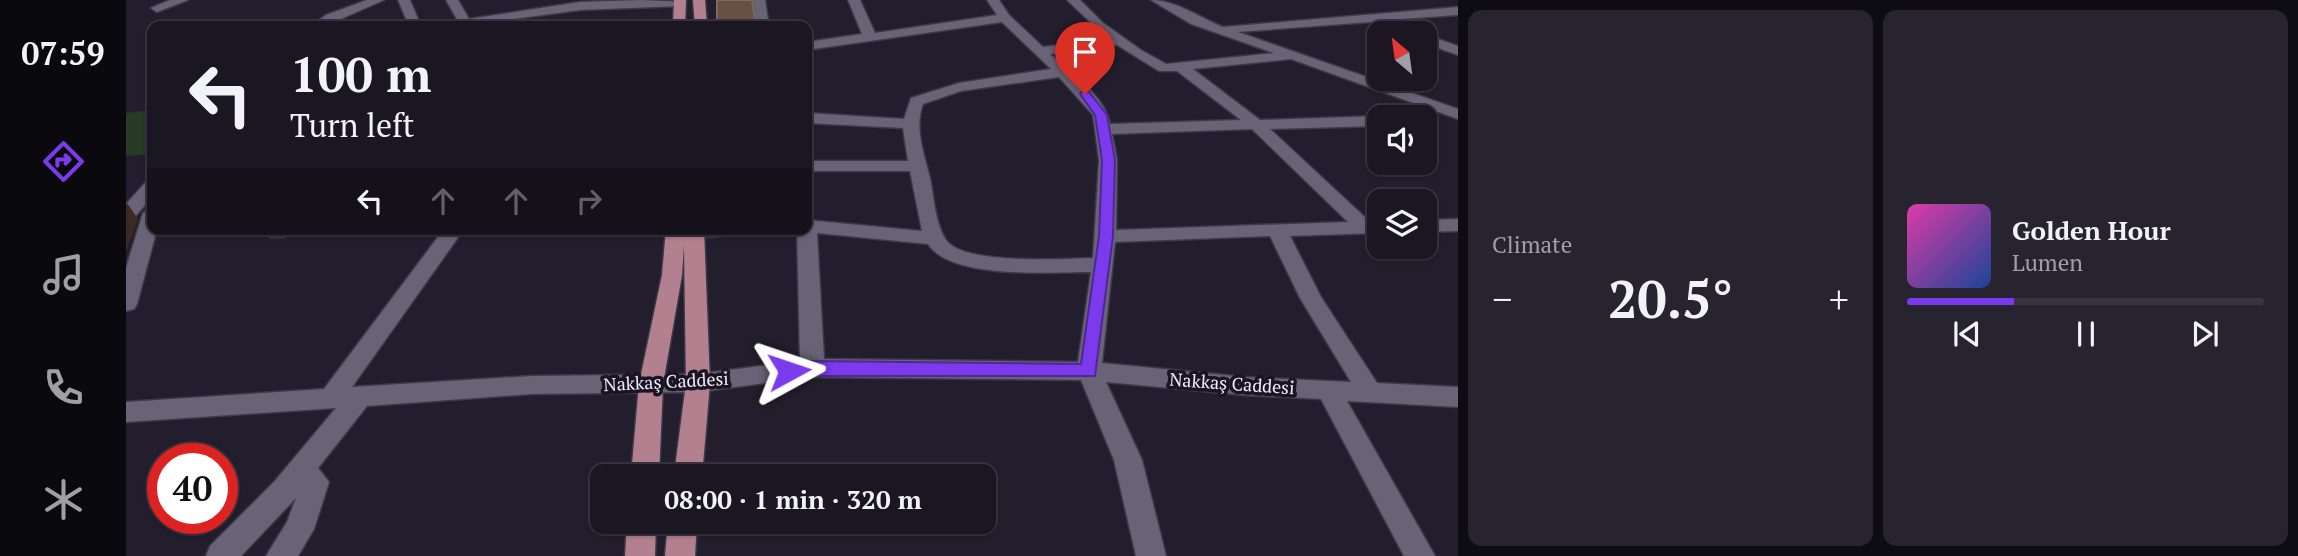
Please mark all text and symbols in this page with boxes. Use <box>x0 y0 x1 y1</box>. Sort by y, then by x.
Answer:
north arrow <box>1367 21 1437 91</box>
map controls <box>1367 21 1437 259</box>
pin <box>1055 22 1115 94</box>
text: 07:59 <box>21 32 105 74</box>
icon: arrive <box>1066 33 1104 71</box>
text: 100 m <box>290 41 432 106</box>
icon: left <box>175 49 266 140</box>
text: Turn left <box>290 104 414 146</box>
button: sound <box>1367 105 1437 175</box>
icon: directions <box>39 137 88 186</box>
icon: left <box>351 182 389 220</box>
icon: ahead <box>424 182 462 220</box>
icon: ahead <box>497 182 535 220</box>
icon: right <box>570 182 608 220</box>
button: layers <box>1367 189 1437 259</box>
text: Golden Hour <box>2012 213 2171 247</box>
text: Climate <box>1492 229 1572 260</box>
text: Lumen <box>2012 247 2083 278</box>
icon: music <box>39 250 88 299</box>
text: 20.5° <box>1608 264 1733 333</box>
text: − <box>1492 274 1512 324</box>
text: + <box>1829 274 1849 324</box>
icon: previous <box>1948 315 1986 353</box>
icon: pause <box>2067 315 2105 353</box>
icon: next <box>2186 315 2224 353</box>
position arrow <box>752 334 826 408</box>
icon: phone <box>39 363 88 412</box>
street label: Nakkaş Caddesi <box>603 366 729 396</box>
street label: Nakkaş Caddesi <box>1169 367 1295 399</box>
speed limit sign: 40 <box>147 443 238 534</box>
icon: climate <box>39 475 88 524</box>
text: 08:00 · 1 min · 320 m <box>664 482 922 516</box>

